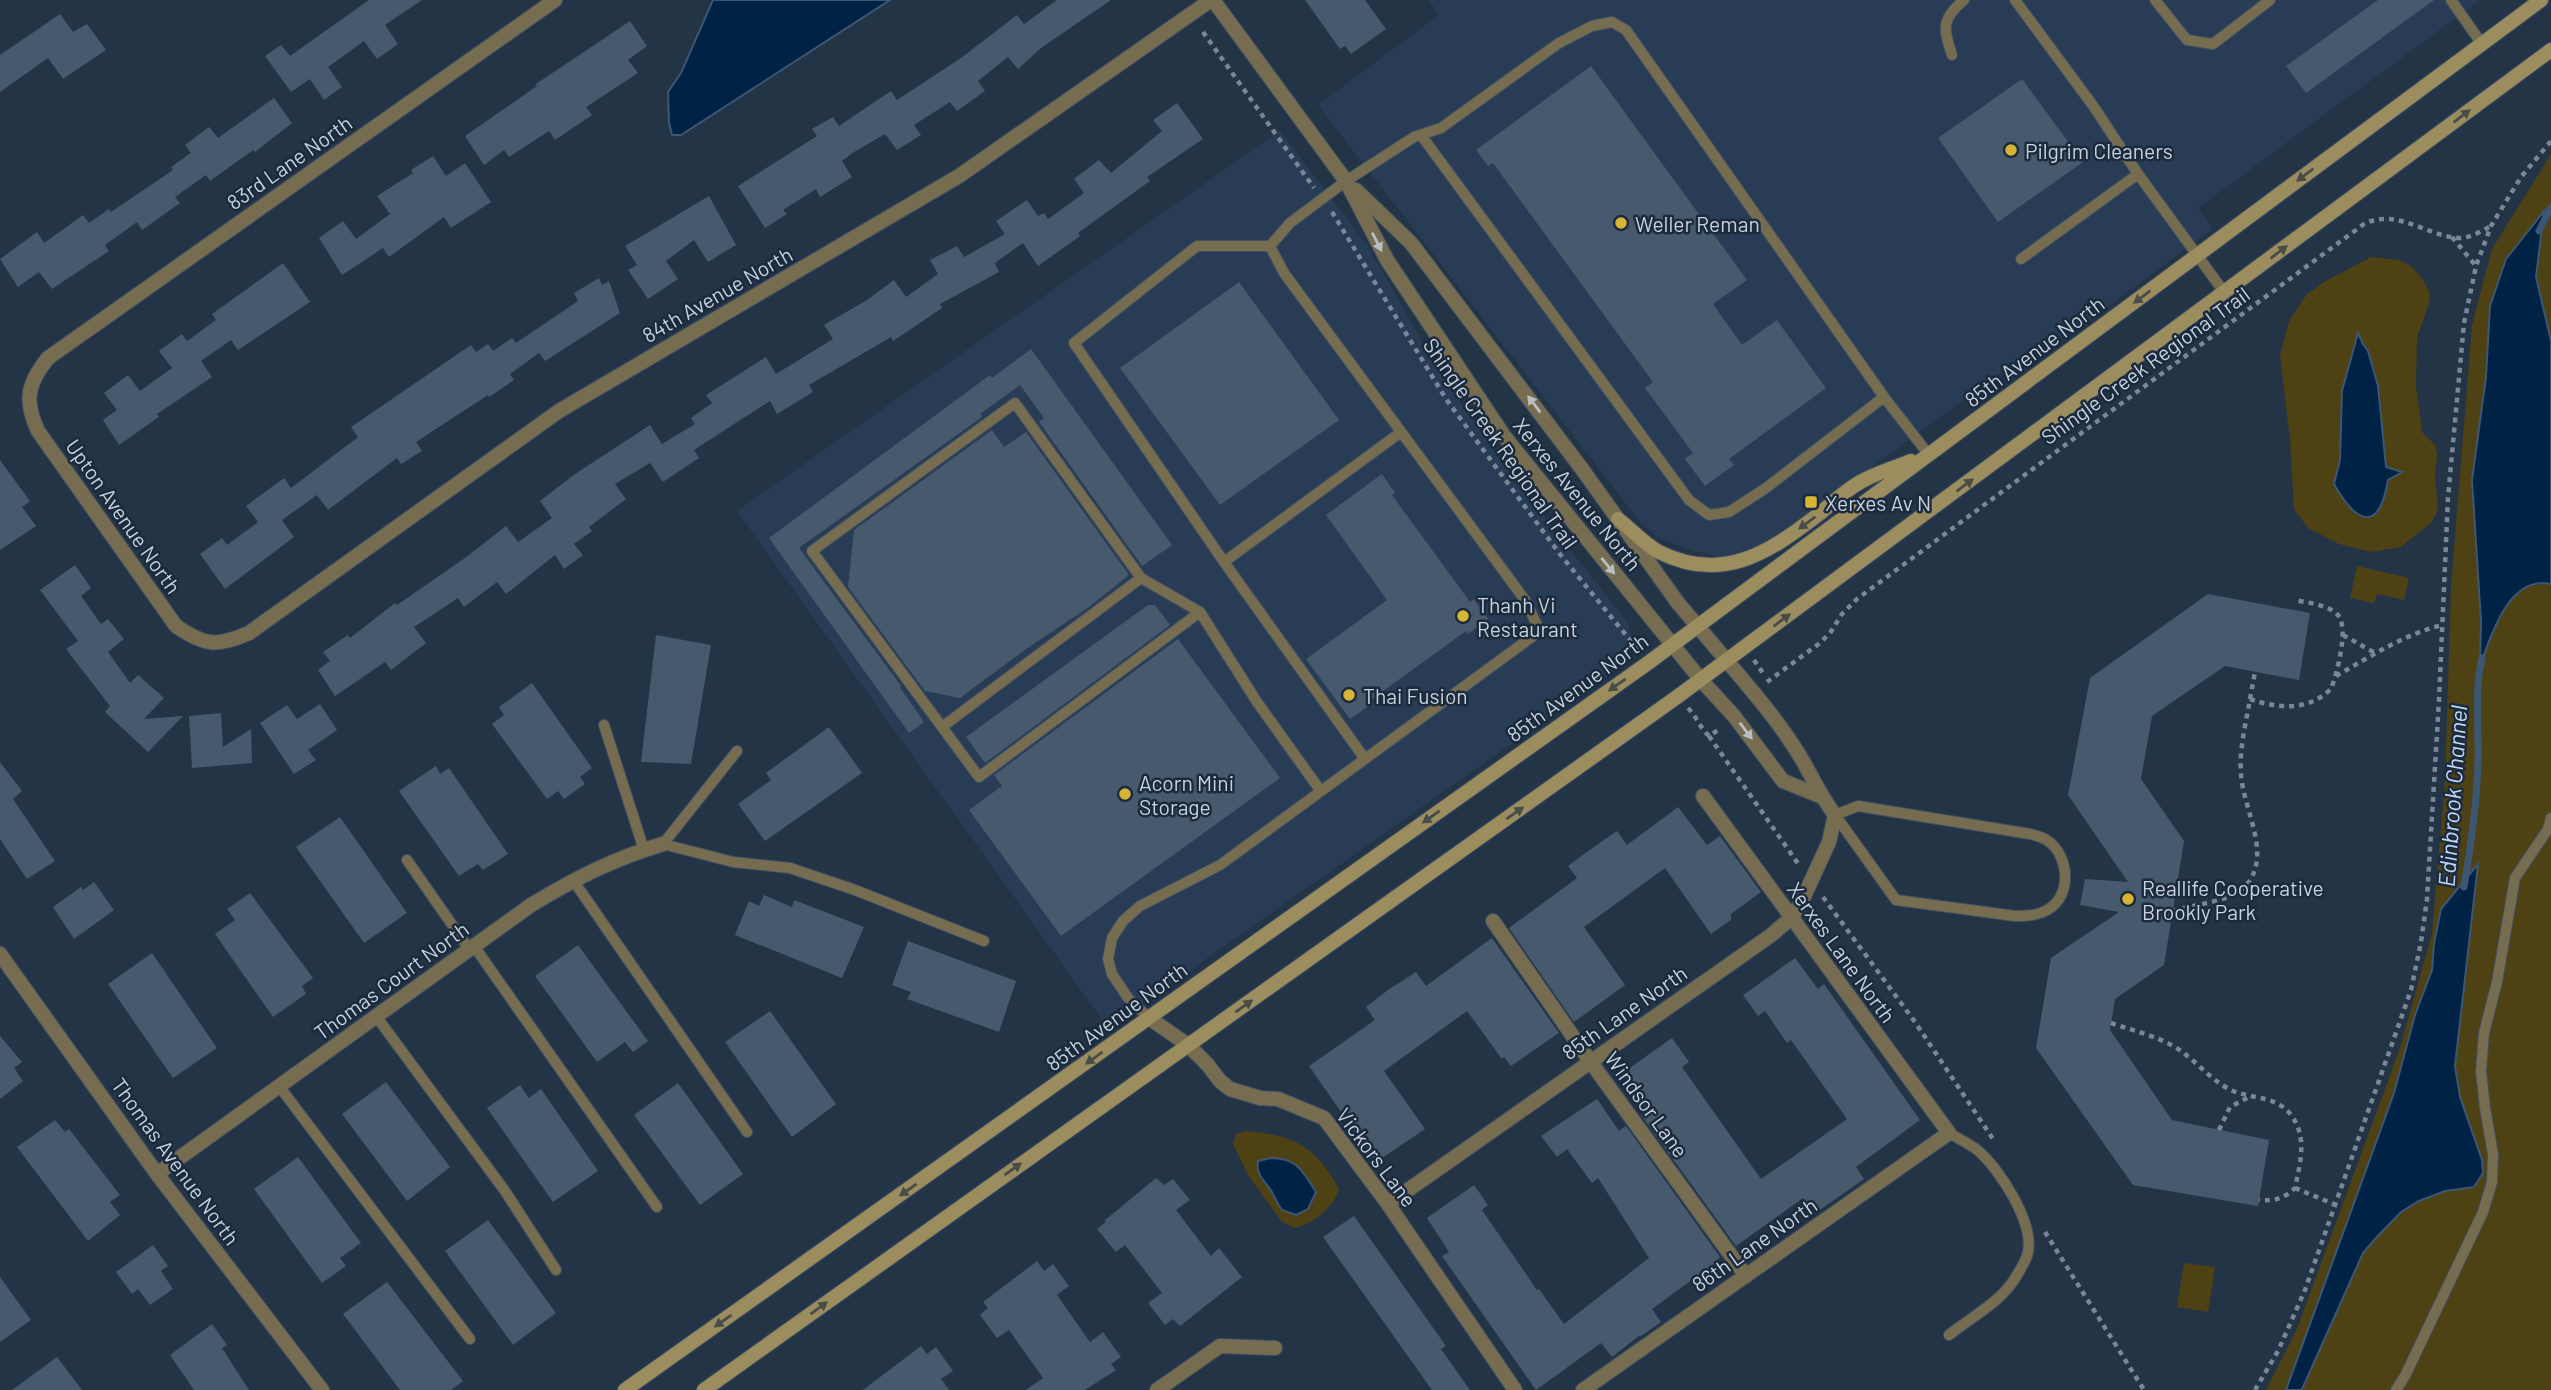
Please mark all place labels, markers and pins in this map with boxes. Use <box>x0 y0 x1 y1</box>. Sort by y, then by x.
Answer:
place label: Pilgrim Cleaners <box>2025 138 2173 163</box>
marker: Pilgrim Cleaners <box>2003 142 2019 158</box>
place label: Weller Reman <box>1635 211 1760 236</box>
marker: Weller Reman <box>1613 215 1629 231</box>
place label: Xerxes Av N <box>1825 490 1931 515</box>
marker: Xerxes Av N <box>1803 494 1819 510</box>
place label: Thanh Vi Restaurant <box>1477 592 1578 641</box>
marker: Thanh Vi Restaurant <box>1455 608 1471 624</box>
place label: Thai Fusion <box>1363 683 1468 708</box>
marker: Thai Fusion <box>1341 687 1357 703</box>
place label: Acorn Mini Storage <box>1139 770 1234 819</box>
marker: Acorn Mini Storage <box>1117 786 1133 802</box>
place label: Reallife Cooperative Brookly Park <box>2142 875 2324 924</box>
marker: Reallife Cooperative Brookly Park <box>2120 891 2136 907</box>

